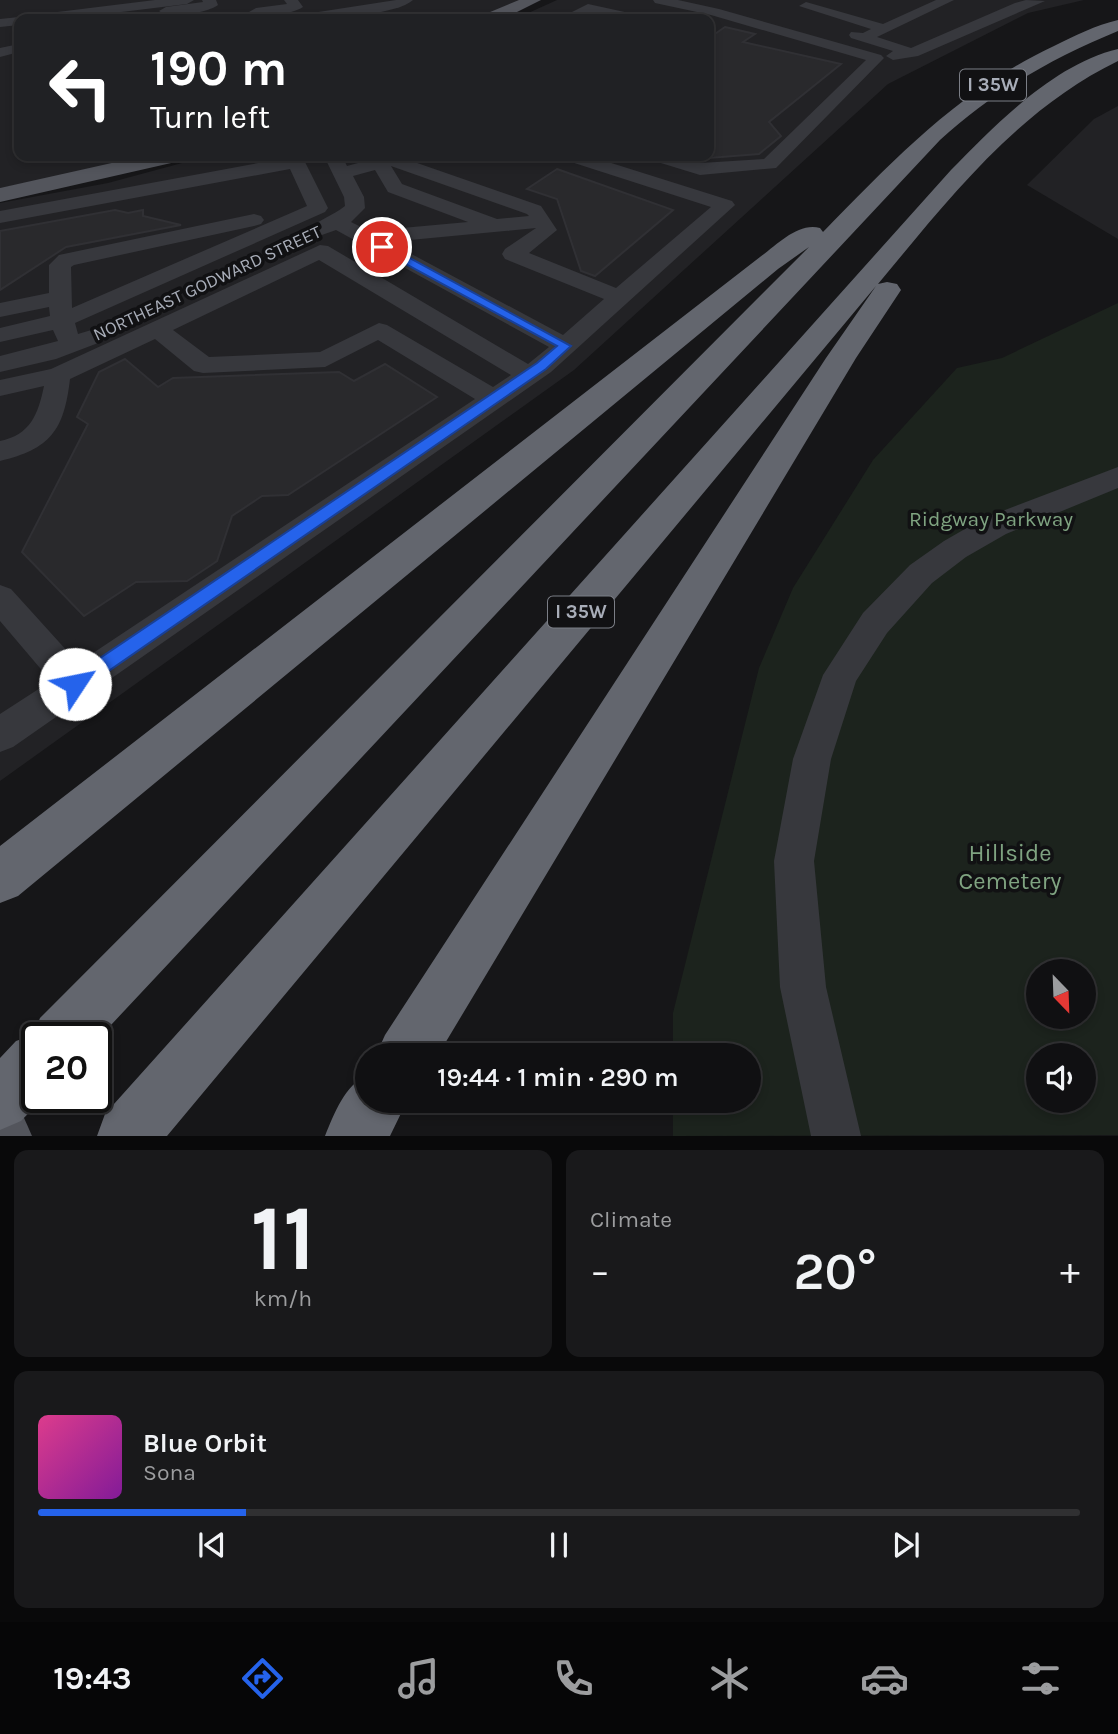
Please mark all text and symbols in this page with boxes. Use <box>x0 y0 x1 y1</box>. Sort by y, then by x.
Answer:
text: 190 m <box>150 40 287 97</box>
icon: left <box>35 42 126 133</box>
road number: I 35W <box>960 69 1026 100</box>
text: Turn left <box>150 99 270 136</box>
pin <box>352 217 412 277</box>
street label: NORTHEAST GODWARD STREET <box>90 220 324 346</box>
icon: arrive <box>363 228 401 266</box>
park label: Ridgway Parkway <box>909 507 1073 531</box>
road number: I 35W <box>548 596 614 628</box>
position arrow <box>38 647 112 721</box>
park label: Hillside Cemetery <box>958 839 1062 895</box>
north arrow <box>1026 959 1096 1029</box>
map controls <box>1026 959 1096 1113</box>
speed limit sign: 20 <box>21 1022 112 1113</box>
button: sound <box>1026 1043 1096 1113</box>
text: 19:44 · 1 min · 290 m <box>437 1062 679 1093</box>
text: 11 <box>251 1186 315 1292</box>
text: Climate <box>590 1206 672 1233</box>
text: 20° <box>794 1241 876 1302</box>
text: − <box>590 1249 610 1294</box>
text: + <box>1060 1249 1080 1294</box>
text: km/h <box>254 1285 312 1312</box>
text: Blue Orbit <box>143 1428 267 1459</box>
text: Sona <box>143 1459 196 1486</box>
icon: previous <box>193 1526 231 1564</box>
icon: pause <box>540 1526 578 1564</box>
icon: next <box>887 1526 925 1564</box>
icon: directions <box>238 1654 287 1703</box>
icon: music <box>394 1654 443 1703</box>
icon: phone <box>549 1654 598 1703</box>
icon: climate <box>705 1654 754 1703</box>
icon: car <box>860 1654 909 1703</box>
icon: filters <box>1016 1654 1065 1703</box>
text: 19:43 <box>53 1660 132 1697</box>

